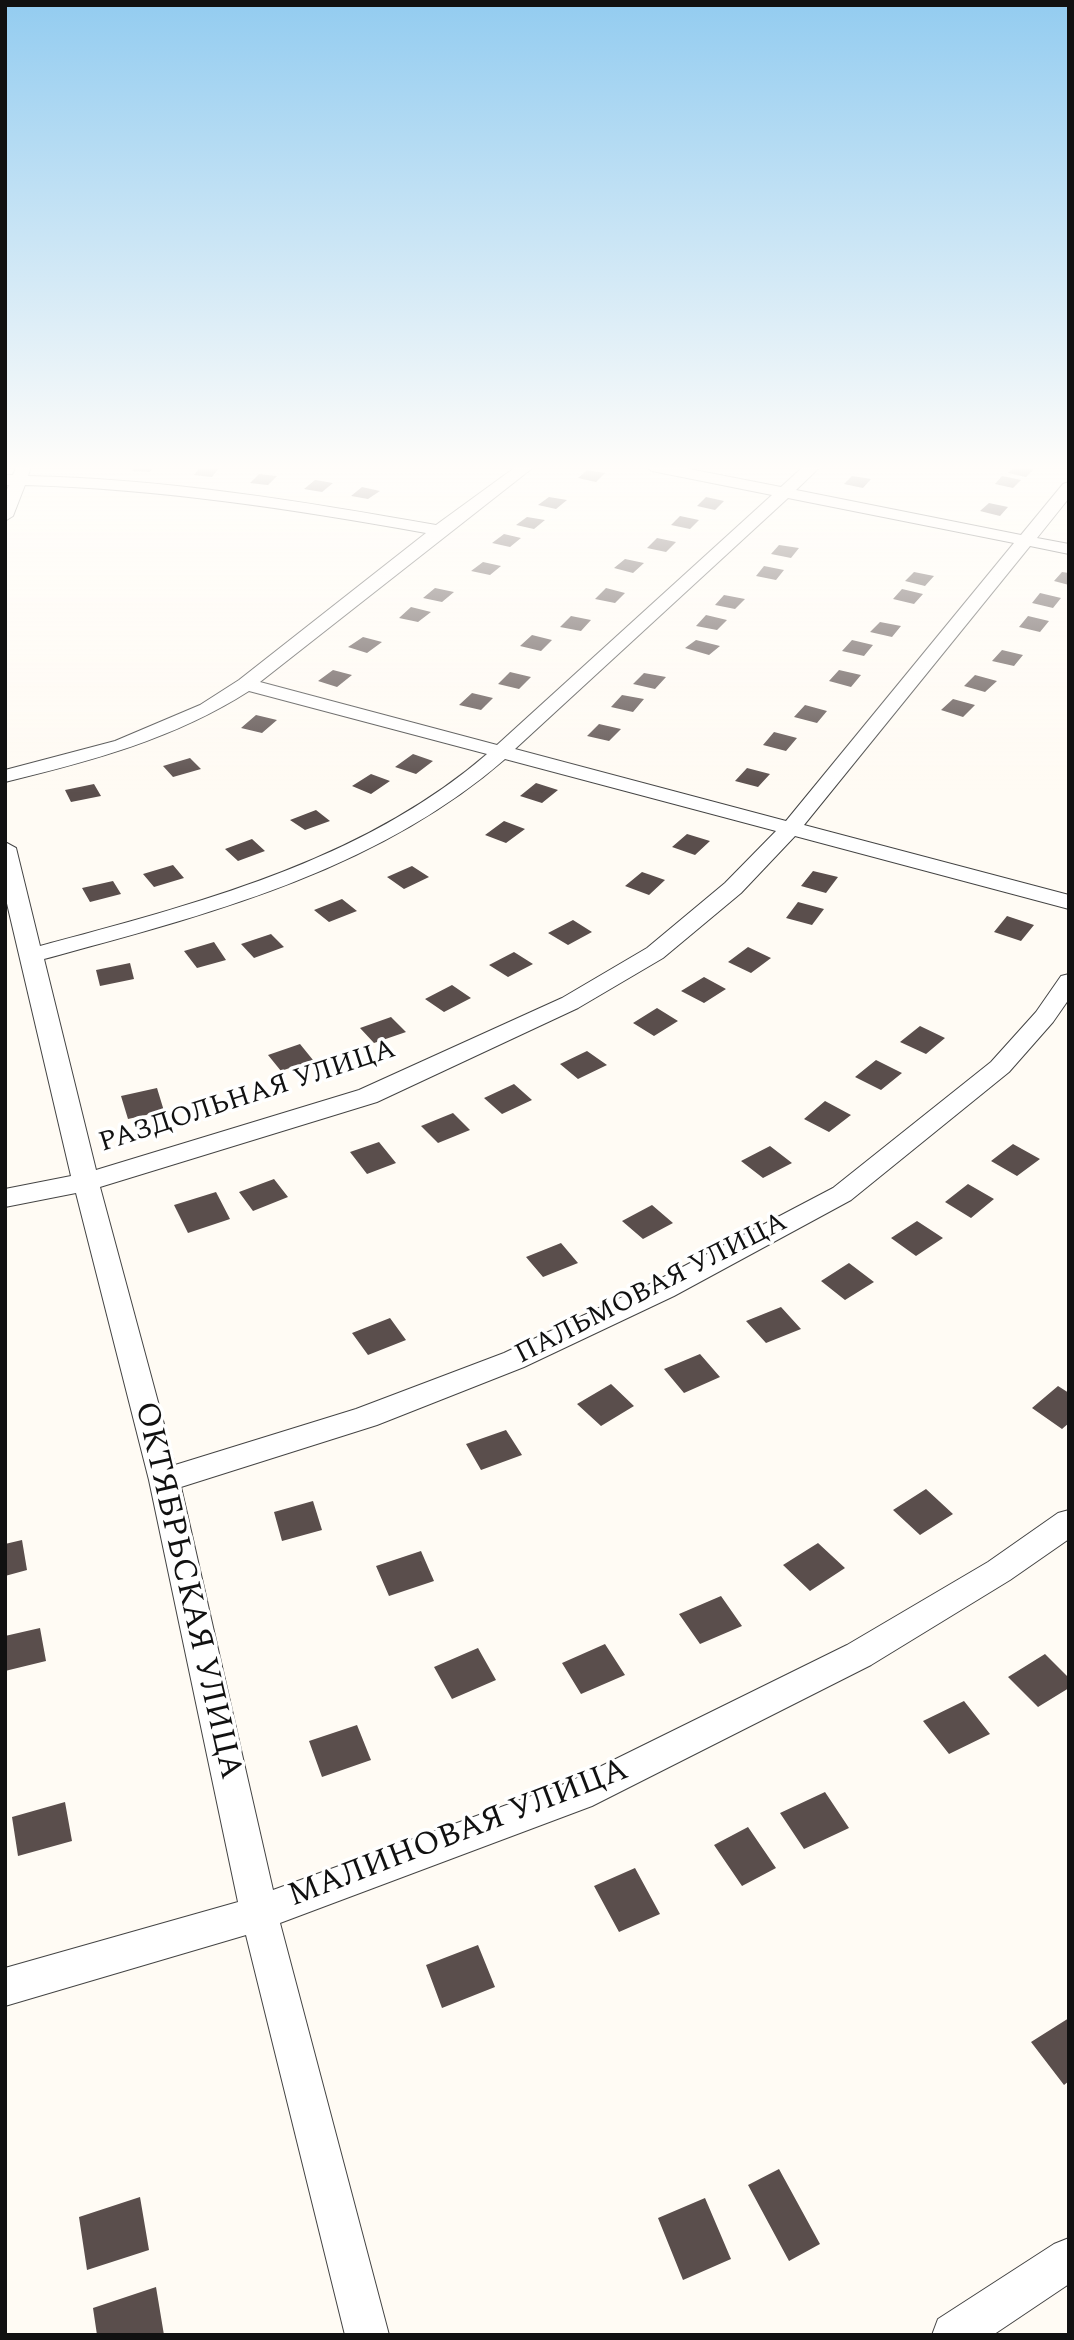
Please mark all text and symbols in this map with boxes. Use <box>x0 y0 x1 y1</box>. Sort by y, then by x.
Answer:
street label: РАЗДОЛЬНАЯ УЛИЦА <box>95 1034 401 1162</box>
street label: ПАЛЬМОВАЯ УЛИЦА <box>510 1207 794 1373</box>
street label: ОКТЯБРЬСКАЯ УЛИЦА <box>123 1398 249 1784</box>
street label: МАЛИНОВАЯ УЛИЦА <box>283 1752 635 1918</box>

